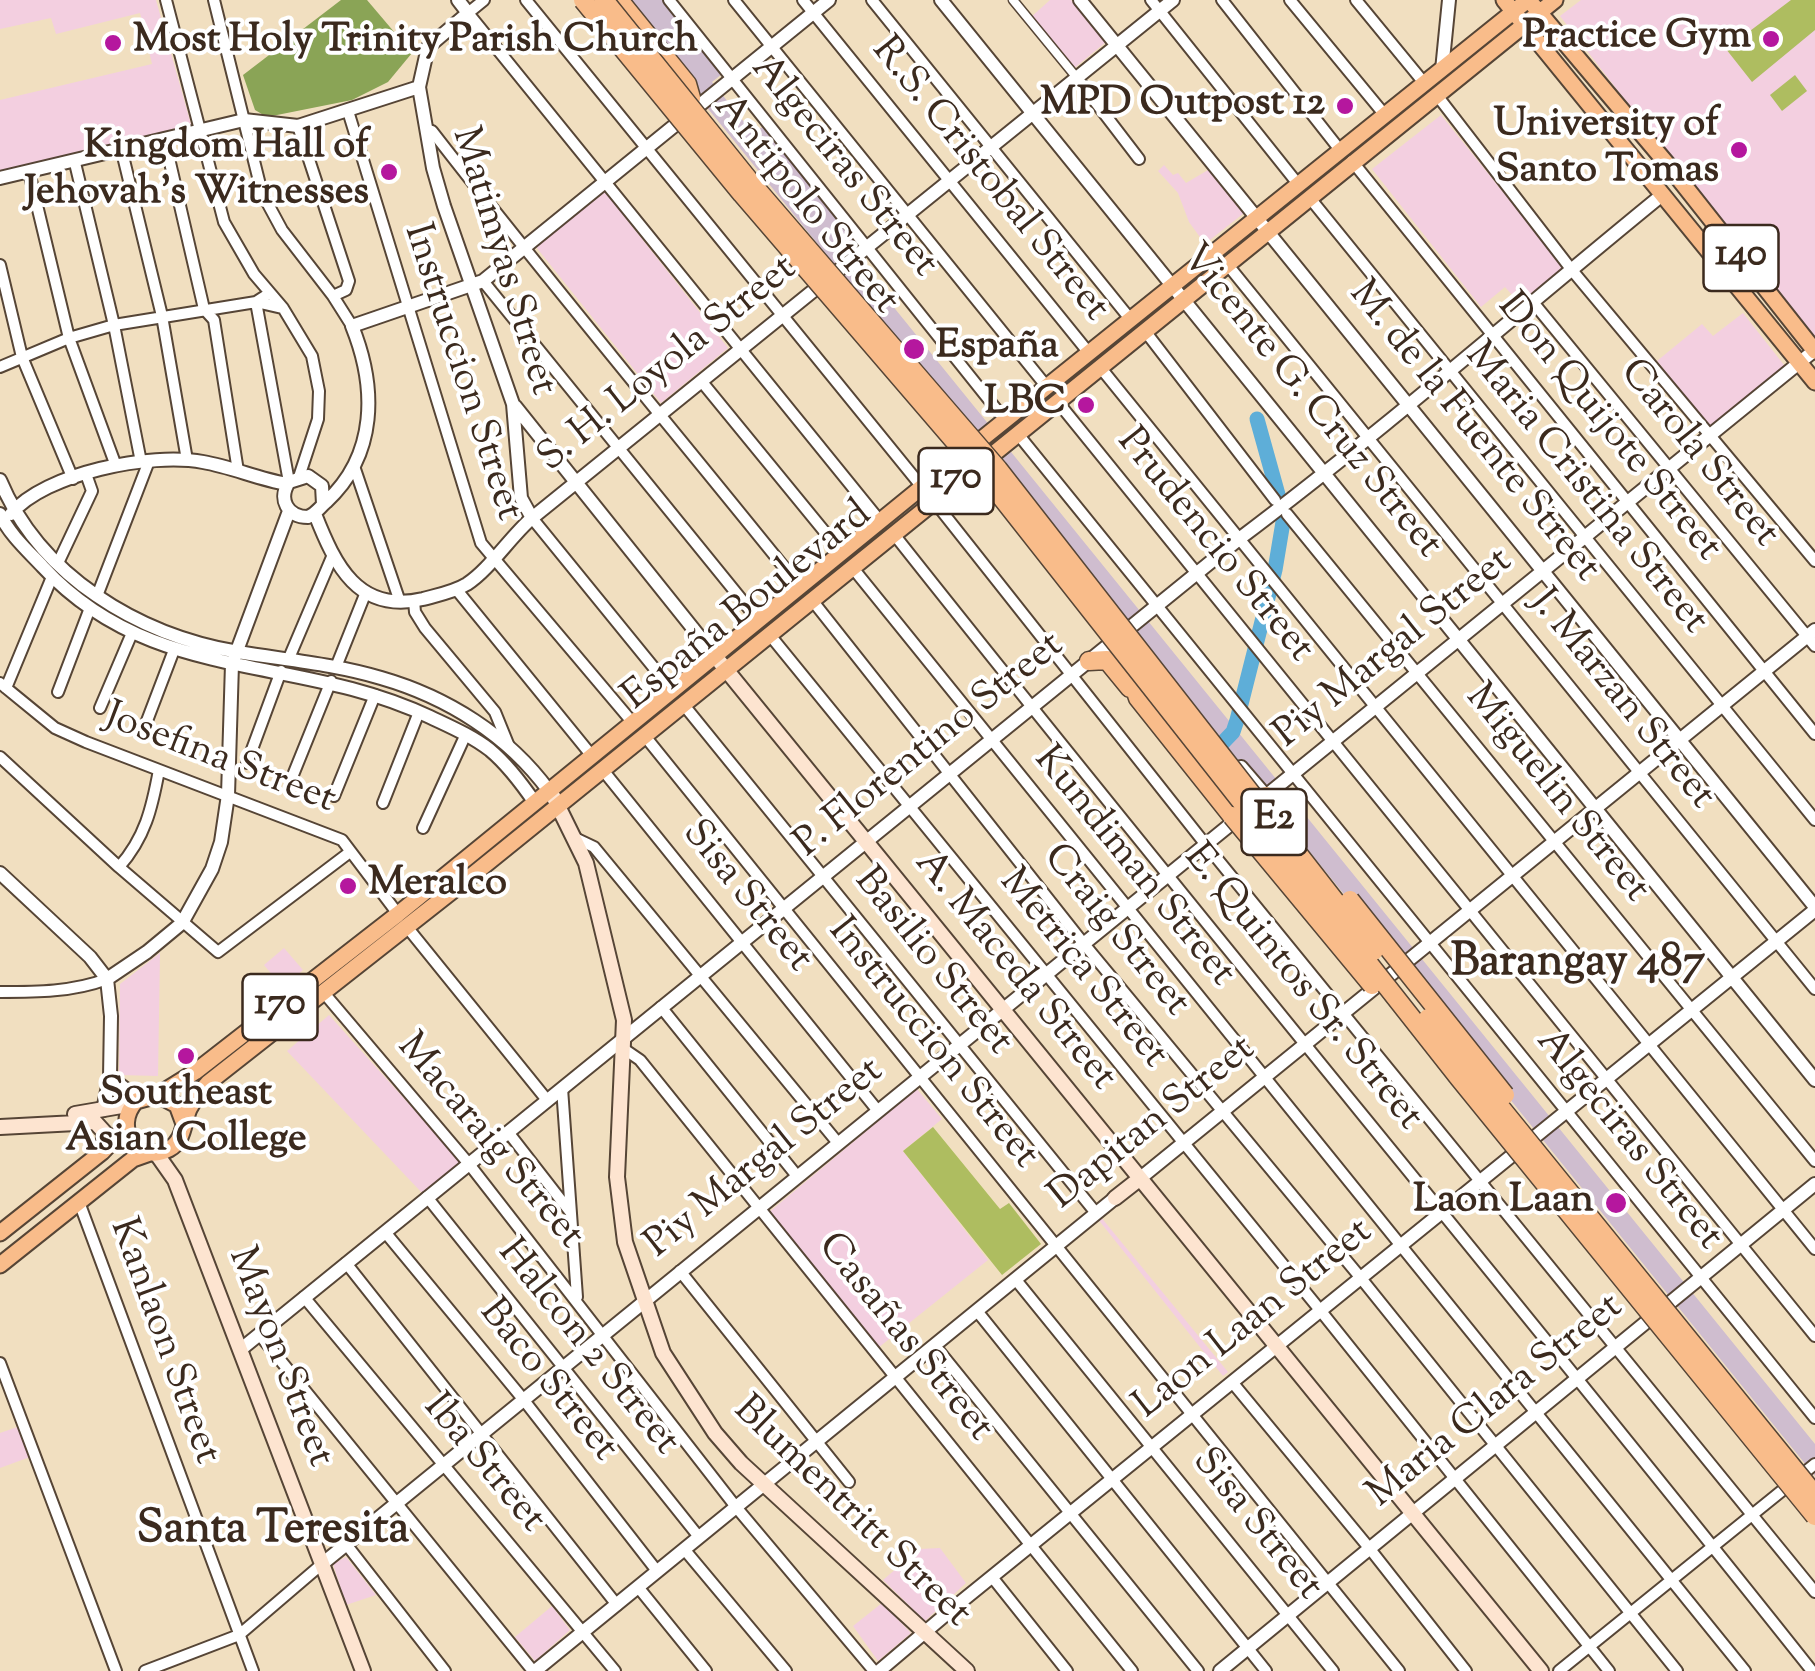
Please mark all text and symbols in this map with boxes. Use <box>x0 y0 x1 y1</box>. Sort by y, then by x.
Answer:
place label: Practice Gym <box>1522 15 1751 63</box>
place label: Most Holy Trinity Parish Church <box>133 19 698 67</box>
marker: Practice Gym <box>1760 28 1782 50</box>
street label: R.S. Cristobal Street <box>859 29 1117 333</box>
marker: Most Holy Trinity Parish Church <box>102 32 124 54</box>
street label: Algeciras Street <box>738 47 946 289</box>
place label: MPD Outpost 12 <box>1040 82 1325 130</box>
street label: Antipolo Street <box>701 86 907 326</box>
marker: MPD Outpost 12 <box>1334 95 1356 117</box>
place label: University of Santo Tomas <box>1494 103 1719 197</box>
street label: Matimyas Street <box>437 122 565 402</box>
place label: Kingdom Hall of Jehovah's Witnesses <box>25 125 369 219</box>
marker: University of Santo Tomas <box>1728 139 1750 161</box>
marker: Kingdom Hall of Jehovah's Witnesses <box>378 161 400 183</box>
street label: Instruccion Street <box>389 219 531 527</box>
road number: 140 <box>1704 225 1778 291</box>
street label: Vicente G. Cruz Street <box>1168 236 1450 570</box>
street label: S. H. Loyola Street <box>530 247 808 485</box>
street label: M. de la Fuente Street <box>1336 273 1608 593</box>
street label: Don Quijote Street <box>1484 285 1730 573</box>
place label: España <box>936 325 1059 373</box>
street label: Maria Cristina Street <box>1452 335 1716 645</box>
marker: España <box>901 336 927 362</box>
street label: Carola Street <box>1607 351 1787 559</box>
place label: LBC <box>984 381 1066 429</box>
marker: LBC <box>1075 394 1097 416</box>
street label: Prudencio Street <box>1104 420 1322 674</box>
road number: 170 <box>918 448 994 514</box>
street label: España Boulevard <box>615 493 883 723</box>
street label: Piy Margal Street <box>1266 539 1524 761</box>
street label: J. Marzan Street <box>1517 581 1723 821</box>
street label: P. Florentino Street <box>787 624 1075 870</box>
street label: Miguelin Street <box>1452 676 1658 914</box>
street label: Josefina Street <box>97 695 341 827</box>
street label: Kundiman Street <box>1021 738 1243 998</box>
road number: E2 <box>1242 789 1306 855</box>
street label: Sisa Street <box>669 813 821 983</box>
street label: Craig Street <box>1030 836 1198 1028</box>
street label: E. Quintos Sr. Street <box>1171 836 1431 1142</box>
street label: A. Maceda Street <box>901 842 1125 1102</box>
street label: Basilio Street <box>841 860 1021 1066</box>
street label: Metrica Street <box>986 861 1176 1079</box>
place label: Meralco <box>368 862 507 910</box>
marker: Meralco <box>337 875 359 897</box>
street label: Instruccion Street <box>815 910 1047 1180</box>
district label: Barangay 487 <box>1451 939 1705 993</box>
road number: 170 <box>242 974 318 1040</box>
street label: Algeciras Street <box>1523 1020 1731 1262</box>
street label: Macaraig Street <box>384 1025 592 1261</box>
street label: Dapitan Street <box>1042 1027 1266 1223</box>
marker: Southeast Asian College <box>175 1045 197 1067</box>
street label: Piy Margal Street <box>637 1049 895 1271</box>
place label: Southeast Asian College <box>65 1072 307 1166</box>
place label: Laon Laan <box>1413 1179 1594 1227</box>
marker: Laon Laan <box>1603 1190 1629 1216</box>
street label: Laon Laan Street <box>1126 1210 1384 1432</box>
street label: Kanlaon Street <box>95 1213 229 1471</box>
street label: Casañas Street <box>804 1225 1002 1453</box>
street label: Halcon 2 Street <box>484 1232 688 1466</box>
street label: Mayon Street <box>214 1242 342 1474</box>
street label: Maria Clara Street <box>1360 1285 1634 1521</box>
street label: Baco Street <box>466 1291 626 1473</box>
street label: Iba Street <box>410 1386 554 1544</box>
street label: Blumentritt Street <box>721 1388 979 1640</box>
street label: Sisa Street <box>1179 1441 1331 1611</box>
district label: Santa Teresita <box>137 1506 409 1560</box>

